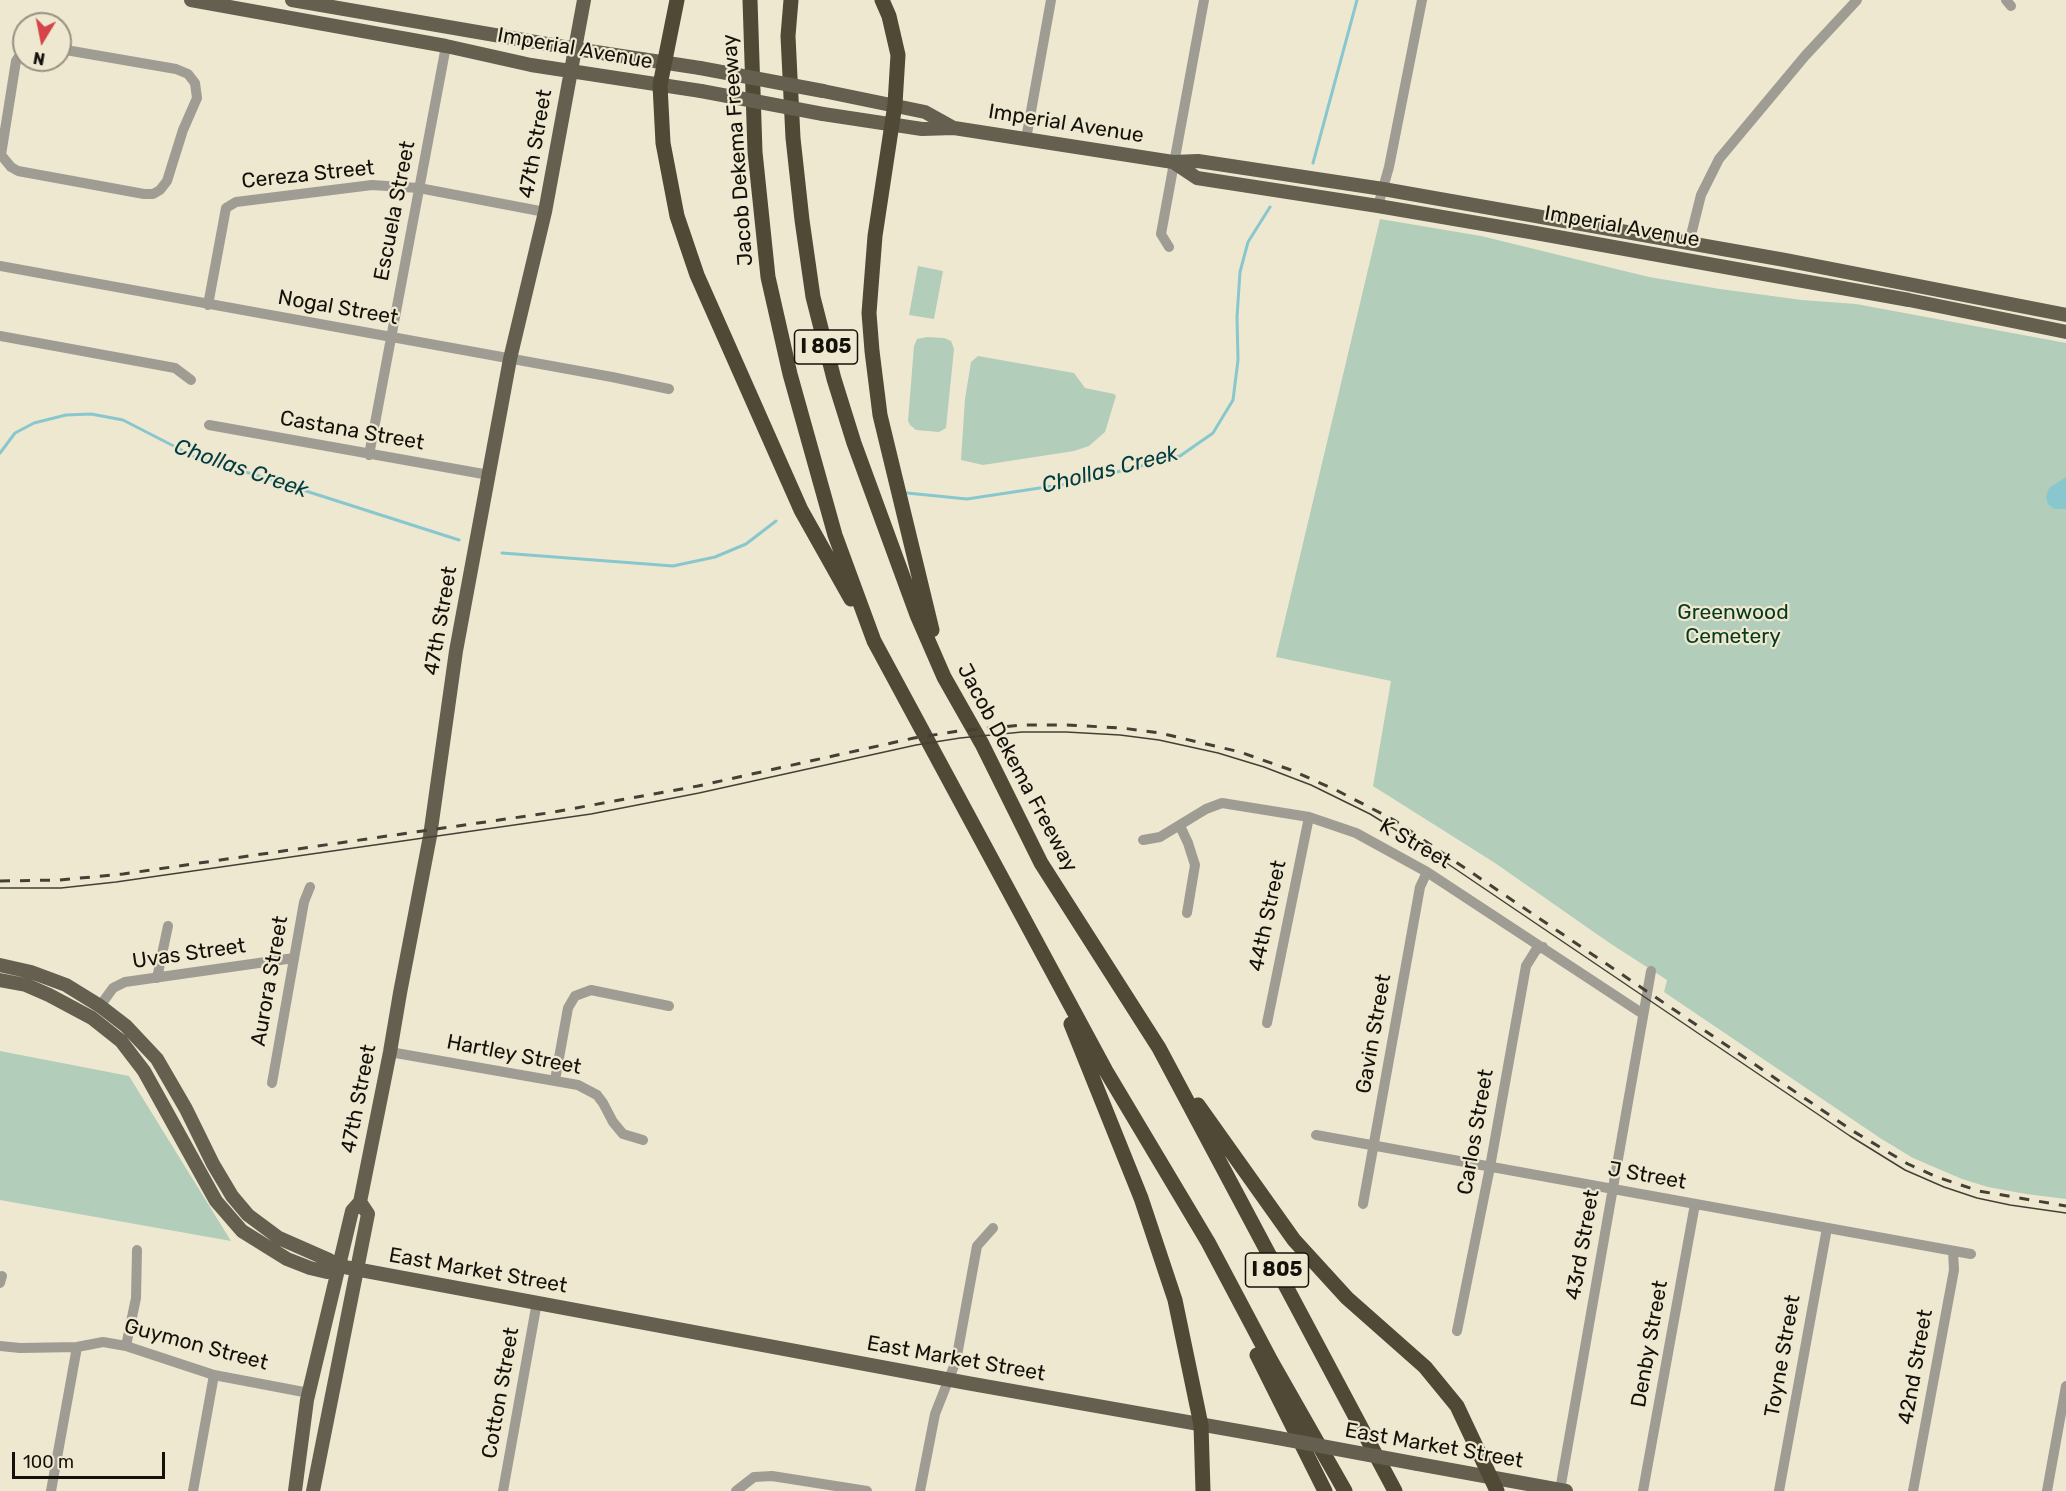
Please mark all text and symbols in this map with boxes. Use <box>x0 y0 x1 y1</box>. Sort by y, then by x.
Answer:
north arrow <box>12 12 72 72</box>
street label: Imperial Avenue <box>495 23 655 75</box>
street label: Jacob Dekema Freeway <box>717 33 759 267</box>
text: N <box>32 48 46 69</box>
street label: 47th Street <box>514 88 558 200</box>
street label: Imperial Avenue <box>986 99 1146 149</box>
street label: Escuela Street <box>369 139 421 283</box>
street label: Cereza Street <box>240 155 376 195</box>
street label: Imperial Avenue <box>1542 201 1702 253</box>
street label: Nogal Street <box>276 285 400 331</box>
road number: I 805 <box>794 330 858 364</box>
street label: Castana Street <box>278 406 426 456</box>
water label: Chollas Creek <box>171 434 311 504</box>
water label: Chollas Creek <box>1039 440 1181 500</box>
street label: 47th Street <box>419 565 463 677</box>
park label: Greenwood Cemetery <box>1677 600 1789 650</box>
street label: Jacob Dekema Freeway <box>951 660 1083 876</box>
street label: K Street <box>1375 813 1455 875</box>
street label: 44th Street <box>1244 858 1292 974</box>
street label: Aurora Street <box>246 914 294 1048</box>
street label: Uvas Street <box>131 934 247 974</box>
street label: Gavin Street <box>1351 972 1397 1096</box>
street label: Hartley Street <box>445 1030 583 1080</box>
street label: 47th Street <box>336 1042 382 1156</box>
street label: Carlos Street <box>1453 1067 1499 1197</box>
street label: J Street <box>1606 1157 1688 1195</box>
street label: 43rd Street <box>1561 1188 1605 1302</box>
street label: East Market Street <box>387 1243 569 1299</box>
road number: I 805 <box>1246 1253 1308 1287</box>
street label: Denby Street <box>1626 1279 1674 1409</box>
street label: Toyne Street <box>1760 1293 1806 1419</box>
street label: 42nd Street <box>1893 1307 1939 1427</box>
street label: Guymon Street <box>121 1314 271 1376</box>
street label: Cotton Street <box>477 1325 525 1461</box>
street label: East Market Street <box>865 1331 1047 1387</box>
street label: East Market Street <box>1343 1418 1525 1474</box>
scale bar <box>15 1440 168 1478</box>
text: 100 m <box>23 1451 74 1473</box>

